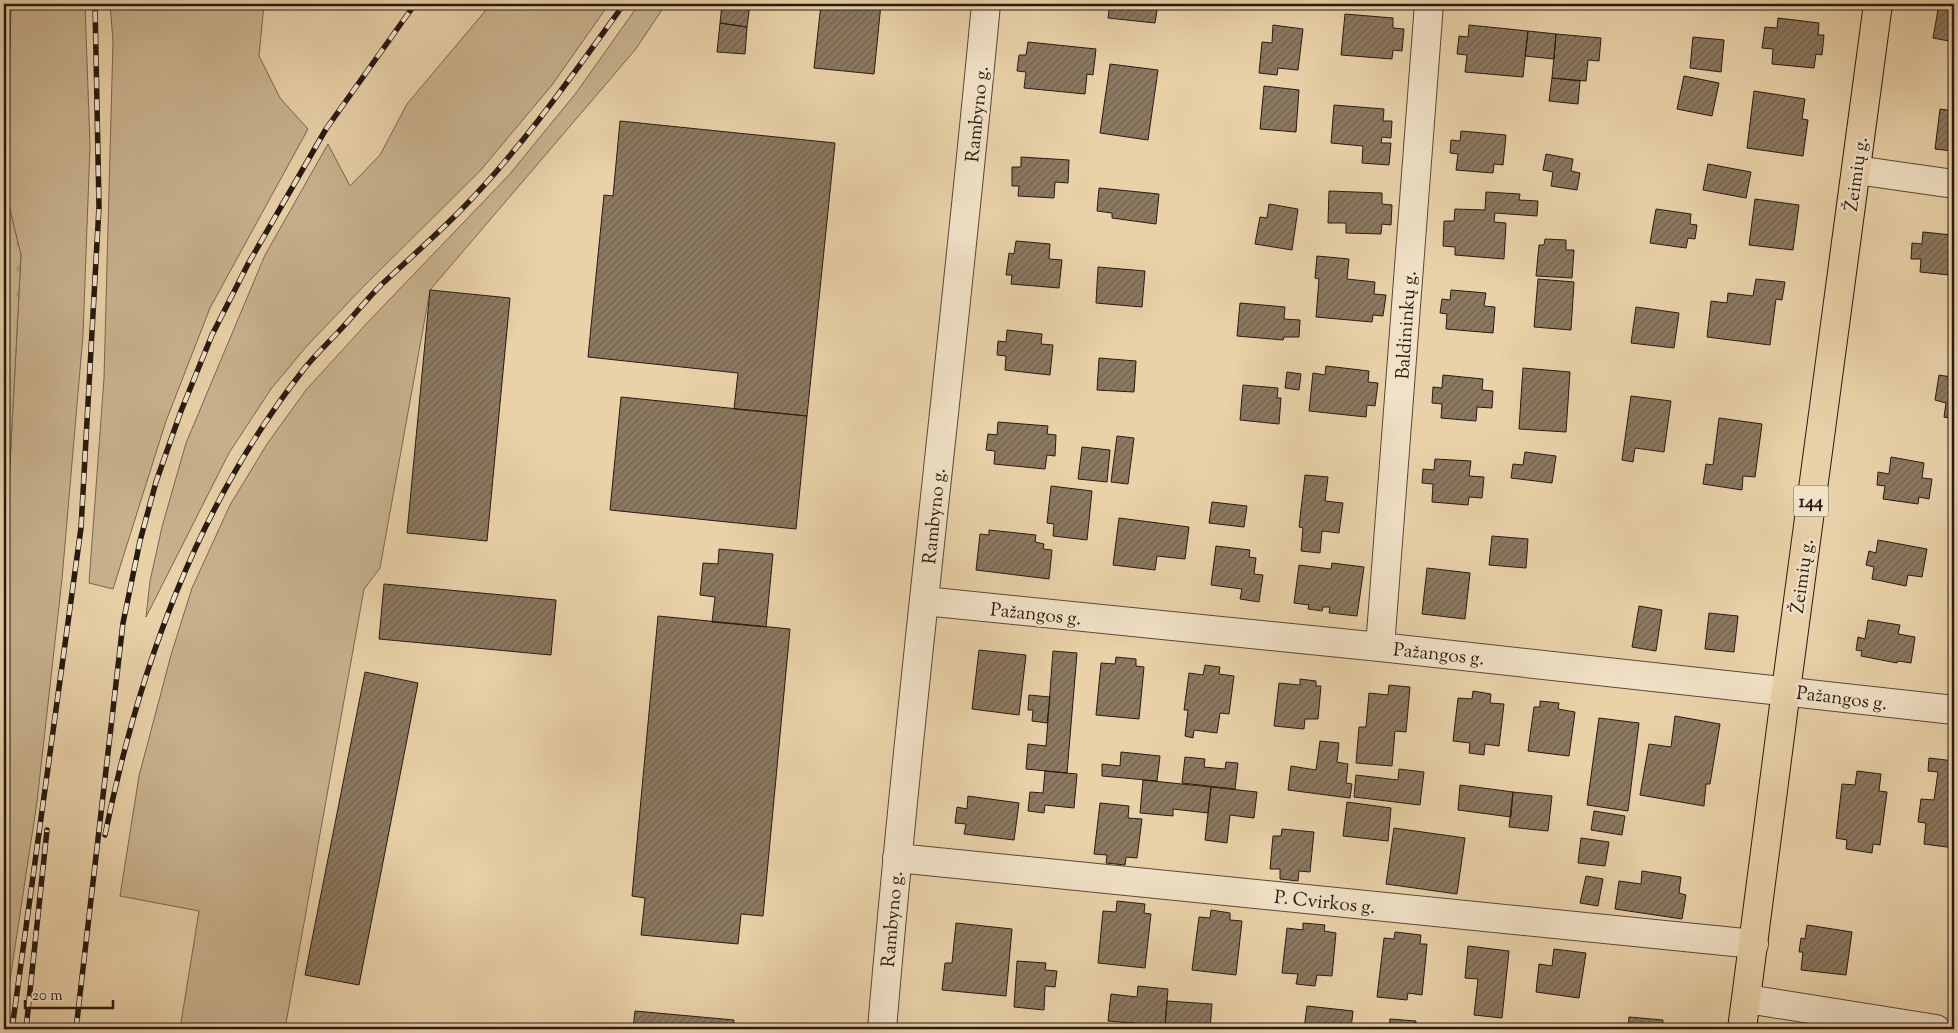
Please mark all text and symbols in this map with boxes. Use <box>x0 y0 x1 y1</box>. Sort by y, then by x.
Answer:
street label: Rambyno g. <box>960 65 997 164</box>
street label: Žeimių g. <box>1839 135 1876 213</box>
street label: Baldininkų g. <box>1390 270 1425 380</box>
street label: Rambyno g. <box>917 467 954 566</box>
road number: 144 <box>1794 486 1828 516</box>
street label: Žeimių g. <box>1785 537 1822 615</box>
street label: Pažangos g. <box>989 597 1083 634</box>
street label: Pažangos g. <box>1392 637 1486 674</box>
street label: Pažangos g. <box>1795 681 1889 718</box>
street label: Rambyno g. <box>876 870 911 969</box>
street label: P. Cvirkos g. <box>1273 885 1377 922</box>
scale bar <box>25 978 112 1010</box>
text: 20 m <box>32 986 63 1007</box>

